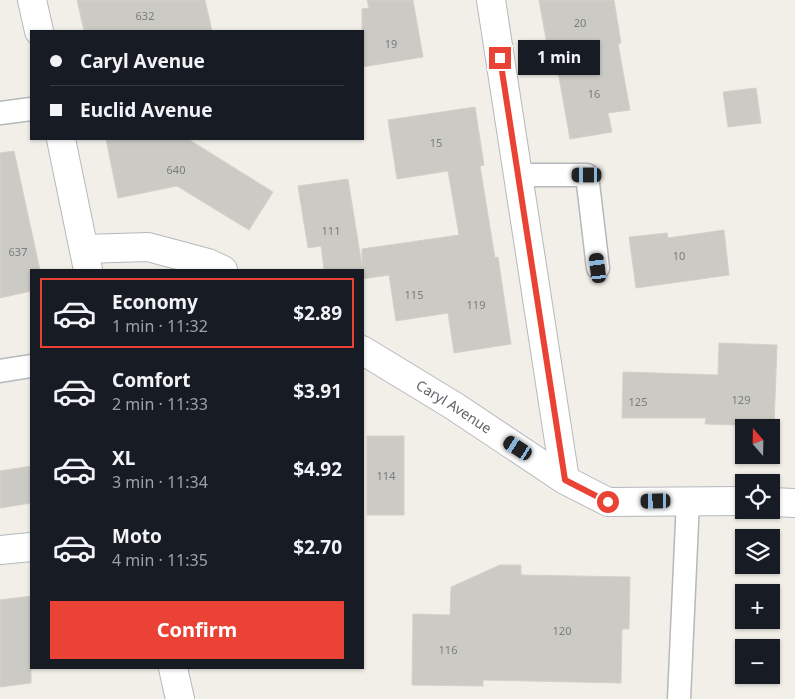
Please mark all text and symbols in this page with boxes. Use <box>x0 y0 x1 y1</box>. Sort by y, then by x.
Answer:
house number: 632 <box>136 8 154 23</box>
house number: 20 <box>574 15 586 30</box>
house number: 19 <box>385 36 397 51</box>
callout: 1 min <box>518 40 600 76</box>
text: 1 min <box>537 46 581 68</box>
route end <box>489 47 511 69</box>
text: Caryl Avenue <box>80 48 205 74</box>
house number: 16 <box>588 86 600 101</box>
text: Euclid Avenue <box>80 97 212 123</box>
house number: 15 <box>430 135 442 150</box>
house number: 640 <box>167 162 185 177</box>
car <box>572 168 602 183</box>
house number: 111 <box>322 223 340 238</box>
house number: 637 <box>9 244 27 259</box>
house number: 10 <box>673 248 685 263</box>
car <box>588 252 607 284</box>
house number: 115 <box>405 287 423 302</box>
text: Economy <box>112 289 198 315</box>
icon: car <box>52 291 97 336</box>
house number: 119 <box>467 297 485 312</box>
text: $2.89 <box>293 300 342 326</box>
text: 1 min · 11:32 <box>112 315 208 337</box>
text: Comfort <box>112 367 191 393</box>
icon: car <box>52 369 97 414</box>
street label: Caryl Avenue <box>413 375 496 438</box>
text: $3.91 <box>293 378 342 404</box>
house number: 129 <box>732 392 750 407</box>
text: 2 min · 11:33 <box>112 393 208 415</box>
house number: 125 <box>629 394 647 409</box>
north arrow <box>735 419 780 464</box>
map controls <box>735 419 780 684</box>
car <box>501 434 534 462</box>
text: XL <box>112 445 135 471</box>
icon: car <box>52 447 97 492</box>
text: $4.92 <box>293 456 342 482</box>
house number: 114 <box>377 468 396 483</box>
text: 3 min · 11:34 <box>112 471 208 493</box>
button: locate <box>735 474 780 519</box>
route start <box>597 491 619 513</box>
car <box>640 493 671 509</box>
text: Moto <box>112 523 162 549</box>
icon: car <box>52 525 97 570</box>
button: layers <box>735 529 780 574</box>
text: $2.70 <box>293 534 342 560</box>
text: 4 min · 11:35 <box>112 549 208 571</box>
button: + <box>735 584 780 629</box>
button: Confirm <box>50 601 344 659</box>
house number: 120 <box>553 623 571 638</box>
button: − <box>735 639 780 684</box>
house number: 116 <box>439 642 457 657</box>

